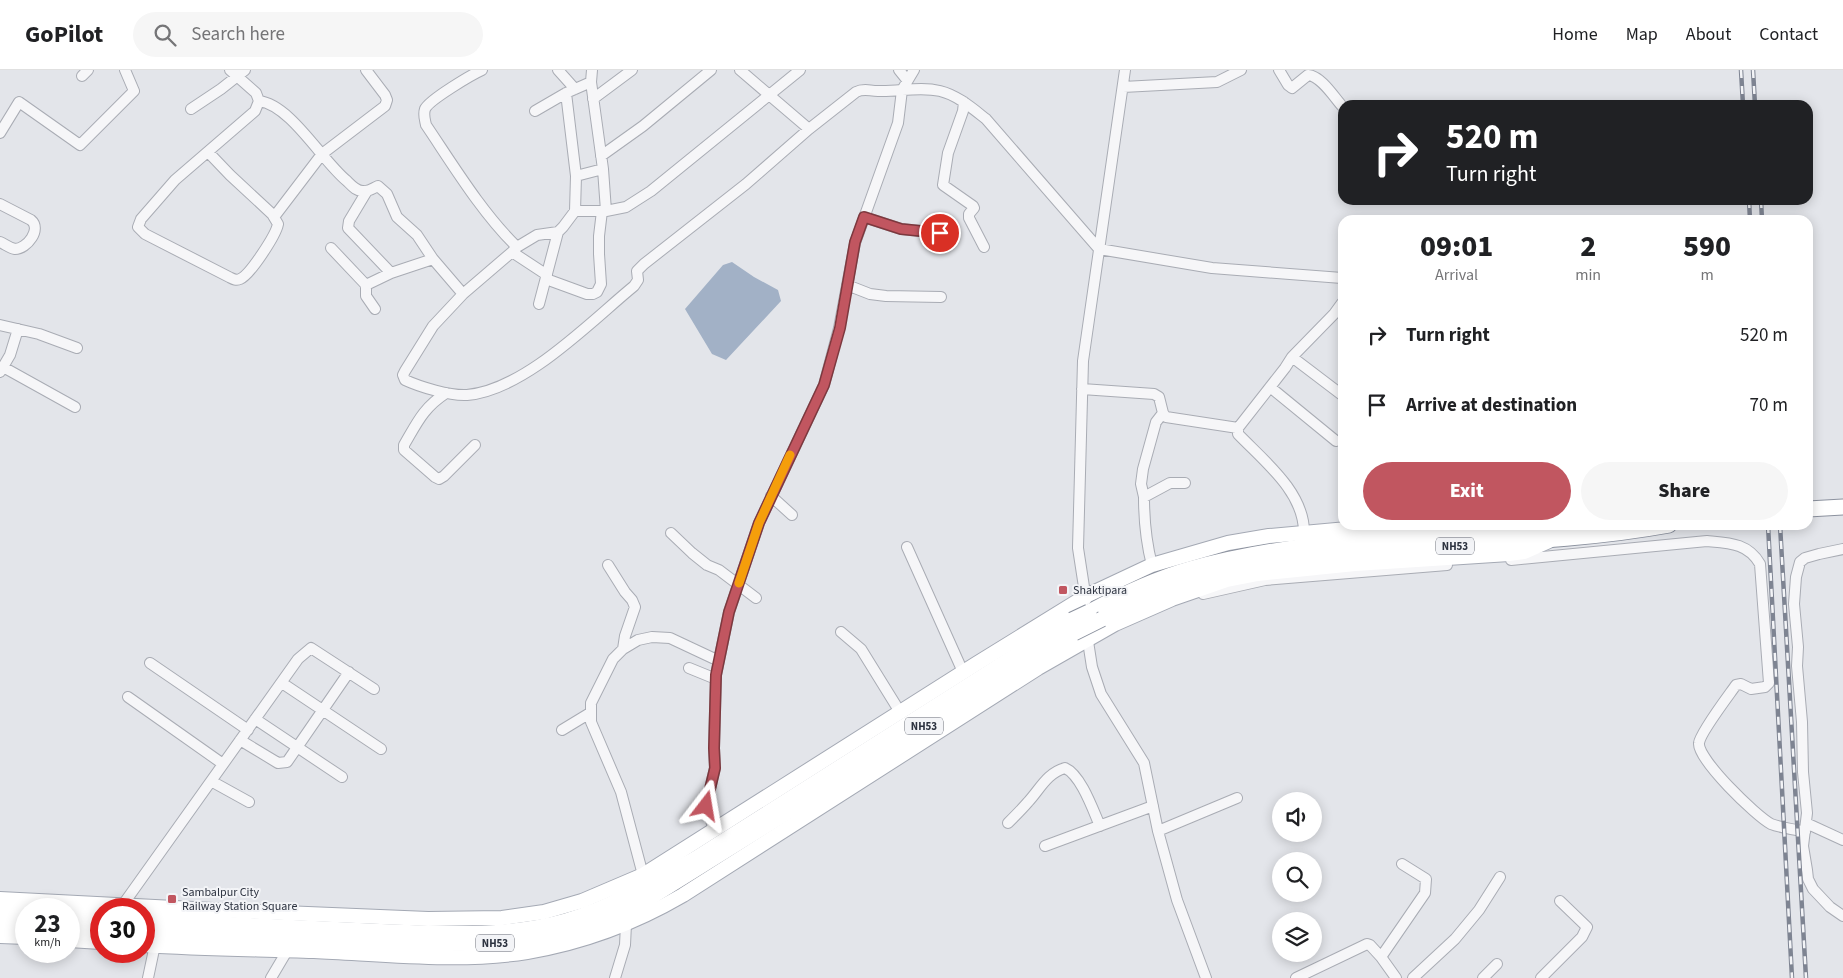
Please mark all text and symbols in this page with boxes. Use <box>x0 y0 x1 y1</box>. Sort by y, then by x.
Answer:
search box <box>133 12 483 57</box>
text: GoPilot <box>25 17 103 52</box>
icon: search <box>151 21 179 49</box>
text: Search here <box>191 21 285 48</box>
text: Home <box>1552 22 1598 47</box>
text: Map <box>1626 22 1658 47</box>
text: About <box>1686 22 1731 47</box>
text: Contact <box>1759 22 1818 47</box>
text: 520 m <box>1446 112 1538 162</box>
icon: right <box>1363 120 1428 185</box>
text: Turn right <box>1446 158 1536 190</box>
pin <box>919 212 961 254</box>
icon: arrive <box>926 219 954 247</box>
text: 09:01 <box>1420 225 1493 268</box>
text: 2 <box>1580 225 1596 268</box>
text: 590 <box>1683 225 1731 268</box>
text: Arrival <box>1435 264 1478 286</box>
text: min <box>1575 264 1601 286</box>
text: m <box>1700 264 1714 286</box>
icon: right <box>1363 321 1391 349</box>
text: Turn right <box>1406 322 1490 349</box>
text: 520 m <box>1740 322 1788 349</box>
icon: arrive <box>1363 391 1391 419</box>
text: Arrive at destination <box>1406 392 1577 419</box>
text: 70 m <box>1750 392 1788 419</box>
button: Exit <box>1363 462 1571 520</box>
button: Share <box>1581 462 1788 520</box>
road number: NH53 <box>1436 538 1474 554</box>
place label: Shaktipara <box>1073 582 1127 599</box>
marker: Shaktipara <box>1057 584 1069 596</box>
road number: NH53 <box>905 718 943 734</box>
position arrow <box>679 779 731 831</box>
map controls <box>1272 792 1322 962</box>
button: sound <box>1272 792 1322 842</box>
button: search <box>1272 852 1322 902</box>
place label: Sambalpur City Railway Station Square <box>182 884 297 915</box>
marker: Sambalpur City Railway Station Square <box>166 893 178 905</box>
speed limit sign: 30 <box>90 898 155 963</box>
text: 23 <box>34 906 61 942</box>
button: layers <box>1272 912 1322 962</box>
text: km/h <box>34 934 61 951</box>
road number: NH53 <box>476 934 514 951</box>

